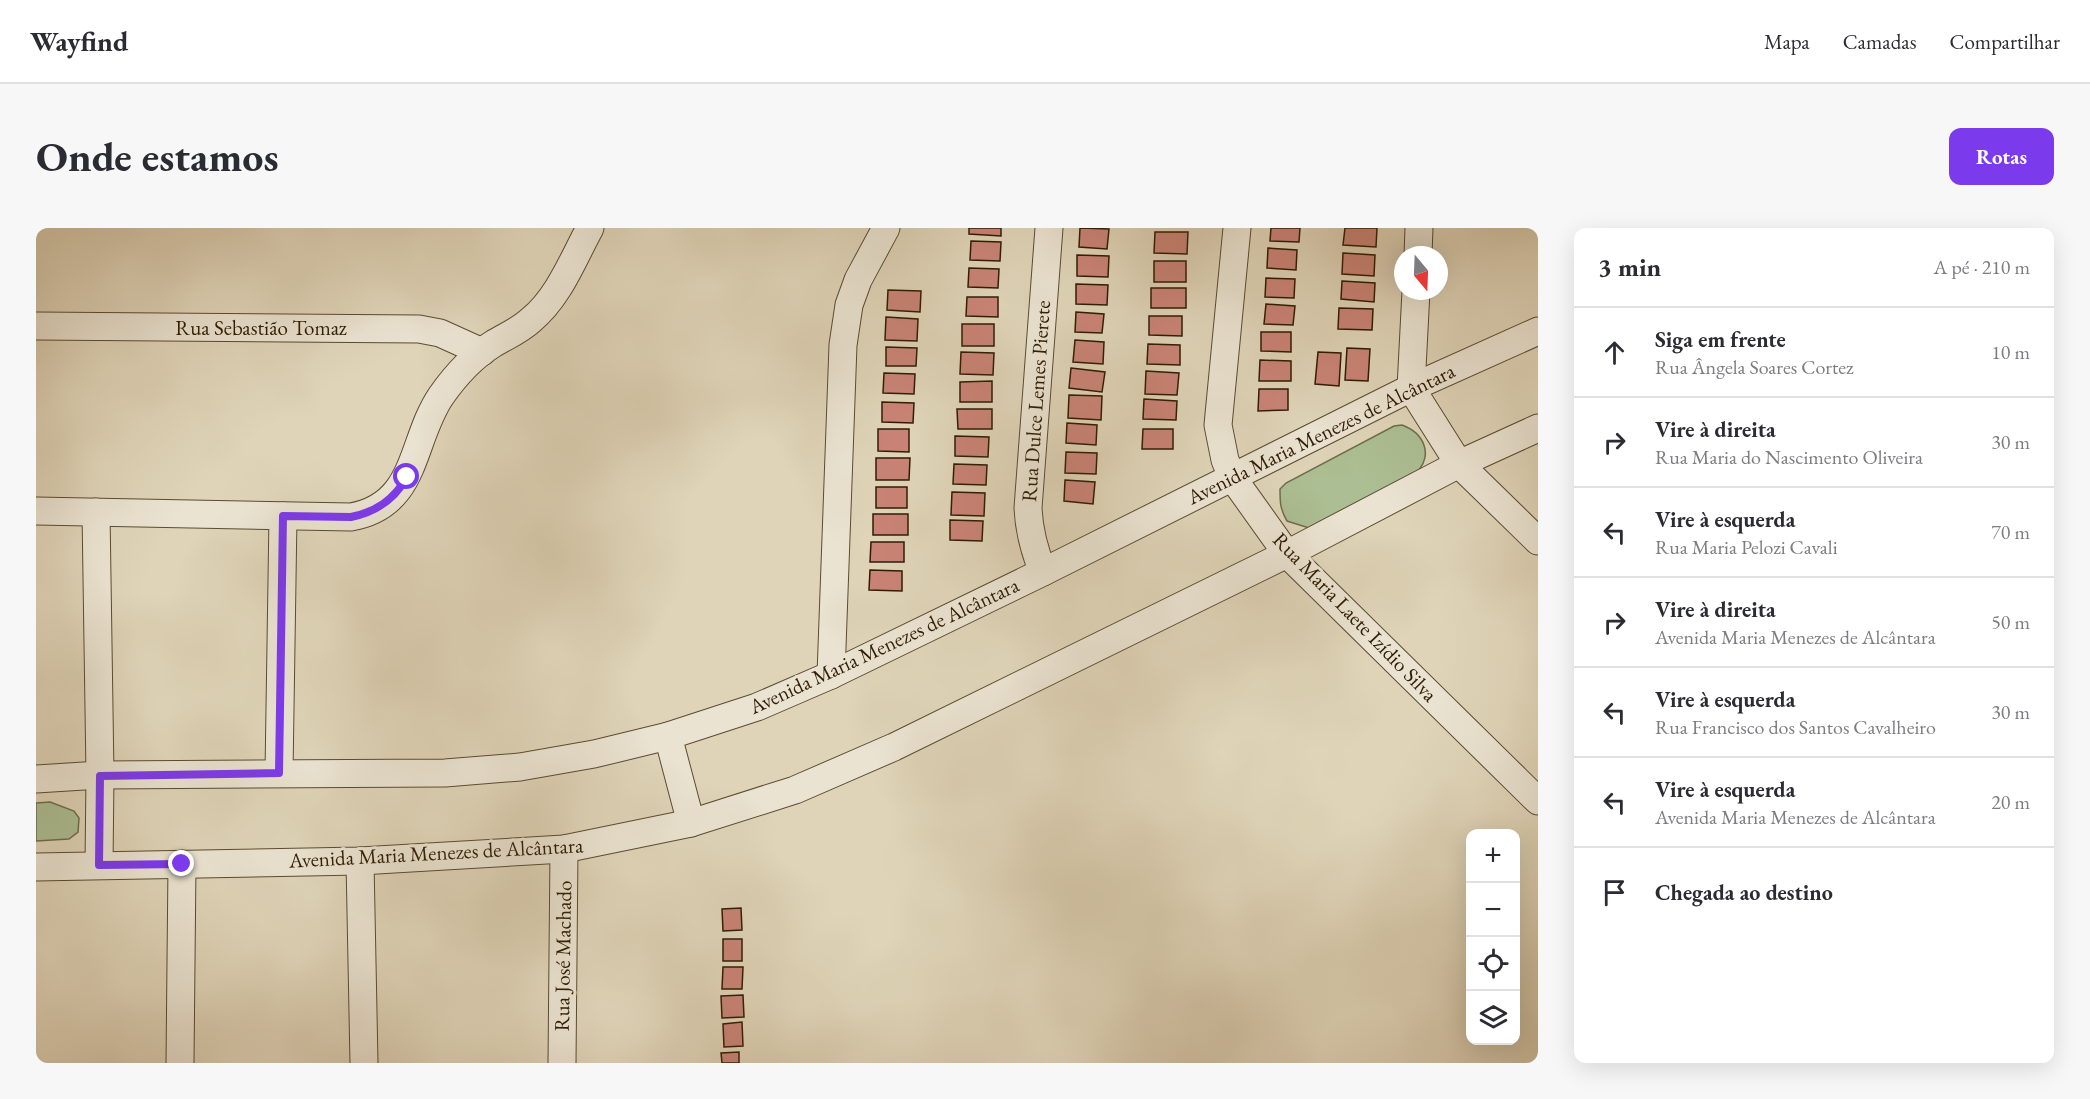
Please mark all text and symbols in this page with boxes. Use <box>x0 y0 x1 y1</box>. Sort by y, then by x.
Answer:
text: Wayfind <box>30 23 128 59</box>
text: Mapa <box>1764 28 1810 55</box>
text: Camadas <box>1843 28 1916 55</box>
text: Compartilhar <box>1949 28 2060 55</box>
button: Rotas <box>1949 128 2054 185</box>
text: Onde estamos <box>36 129 279 184</box>
north arrow <box>1394 246 1448 300</box>
text: 3 min <box>1598 250 1661 284</box>
text: A pé · 210 m <box>1934 254 2030 280</box>
street label: Rua Dulce Lemes Pierete <box>1015 299 1056 503</box>
street label: Rua Sebastião Tomaz <box>175 314 347 341</box>
text: Siga em frente <box>1655 325 1786 354</box>
icon: ahead <box>1598 336 1631 369</box>
text: 10 m <box>1991 339 2030 365</box>
text: Rua Ângela Soares Cortez <box>1655 354 1854 380</box>
street label: Avenida Maria Menezes de Alcântara <box>1182 357 1460 511</box>
text: Vire à direita <box>1655 415 1776 444</box>
icon: right <box>1598 426 1631 459</box>
text: 30 m <box>1991 429 2030 455</box>
text: Rua Maria do Nascimento Oliveira <box>1655 444 1923 470</box>
route start <box>393 463 419 489</box>
text: Vire à esquerda <box>1655 505 1795 534</box>
icon: left <box>1598 516 1631 549</box>
text: 70 m <box>1991 519 2030 545</box>
street label: Rua Maria Laete Izídio Silva <box>1267 526 1444 708</box>
text: Rua Maria Pelozi Cavali <box>1655 534 1838 560</box>
street label: Avenida Maria Menezes de Alcântara <box>744 571 1024 720</box>
text: Vire à direita <box>1655 595 1776 624</box>
icon: right <box>1598 606 1631 639</box>
text: 50 m <box>1991 609 2030 635</box>
text: Avenida Maria Menezes de Alcântara <box>1655 624 1936 650</box>
text: Vire à esquerda <box>1655 685 1795 714</box>
icon: left <box>1598 696 1631 729</box>
text: 30 m <box>1991 699 2030 725</box>
text: Rua Francisco dos Santos Cavalheiro <box>1655 714 1936 740</box>
text: Vire à esquerda <box>1655 775 1795 804</box>
icon: left <box>1598 786 1631 819</box>
text: 20 m <box>1991 789 2030 815</box>
text: Avenida Maria Menezes de Alcântara <box>1655 804 1936 830</box>
map controls <box>1466 829 1520 1045</box>
button: + <box>1466 829 1520 883</box>
street label: Avenida Maria Menezes de Alcântara <box>287 831 584 874</box>
route end <box>168 850 194 876</box>
icon: arrive <box>1598 876 1631 909</box>
text: Chegada ao destino <box>1655 878 1833 907</box>
street label: Rua José Machado <box>548 880 577 1032</box>
button: − <box>1466 883 1520 937</box>
button: locate <box>1466 937 1520 991</box>
button: layers <box>1466 991 1520 1045</box>

